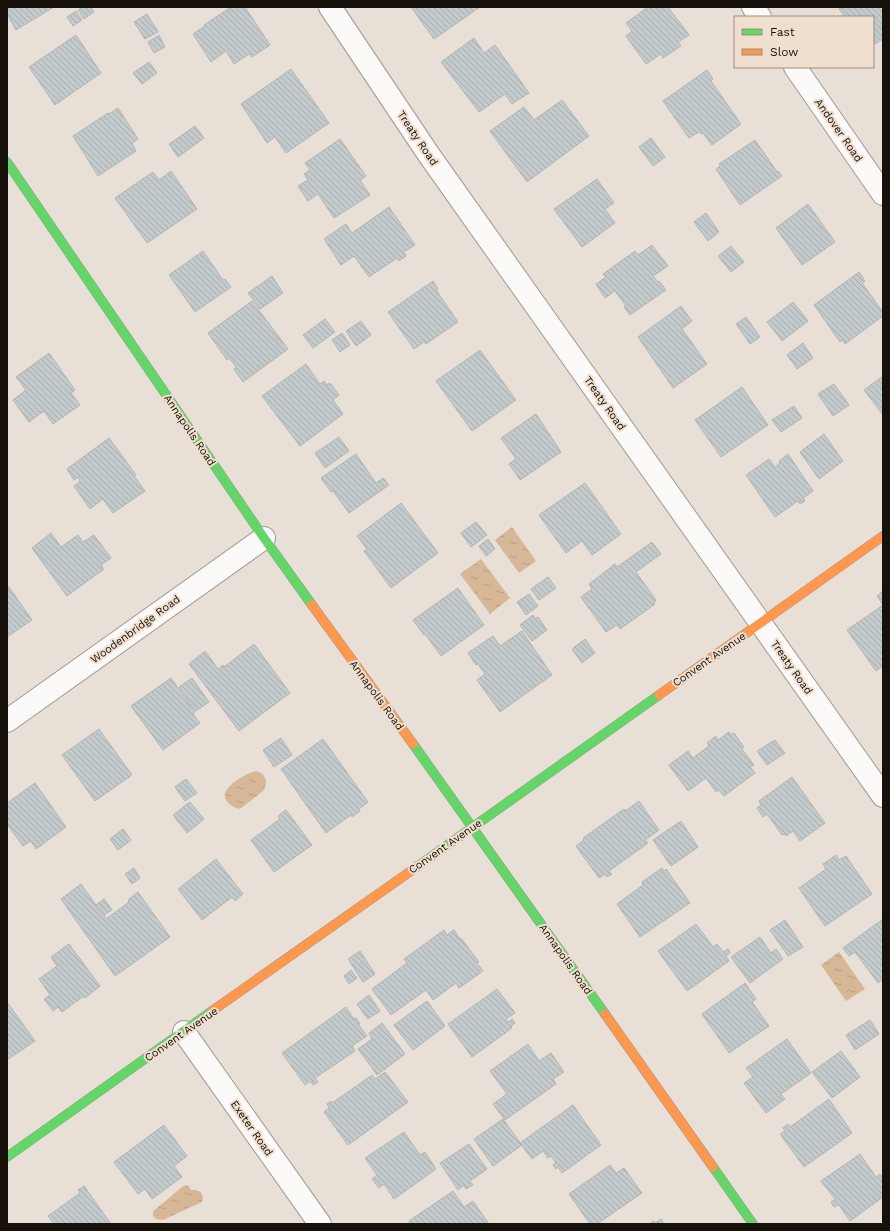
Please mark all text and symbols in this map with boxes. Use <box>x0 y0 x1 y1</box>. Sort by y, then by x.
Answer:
legend <box>734 16 874 68</box>
text: Fast <box>770 25 795 39</box>
text: Slow <box>770 45 798 59</box>
street label: Andover Road <box>812 96 865 165</box>
street label: Treaty Road <box>395 108 441 168</box>
street label: Treaty Road <box>581 374 628 433</box>
street label: Annapolis Road <box>161 392 218 468</box>
street label: Woodenbridge Road <box>88 593 183 666</box>
street label: Convent Avenue <box>670 629 748 690</box>
street label: Treaty Road <box>768 638 815 697</box>
street label: Annapolis Road <box>347 658 406 733</box>
street label: Convent Avenue <box>406 816 484 877</box>
street label: Annapolis Road <box>536 921 595 997</box>
street label: Convent Avenue <box>142 1004 220 1065</box>
street label: Exeter Road <box>228 1098 275 1158</box>

